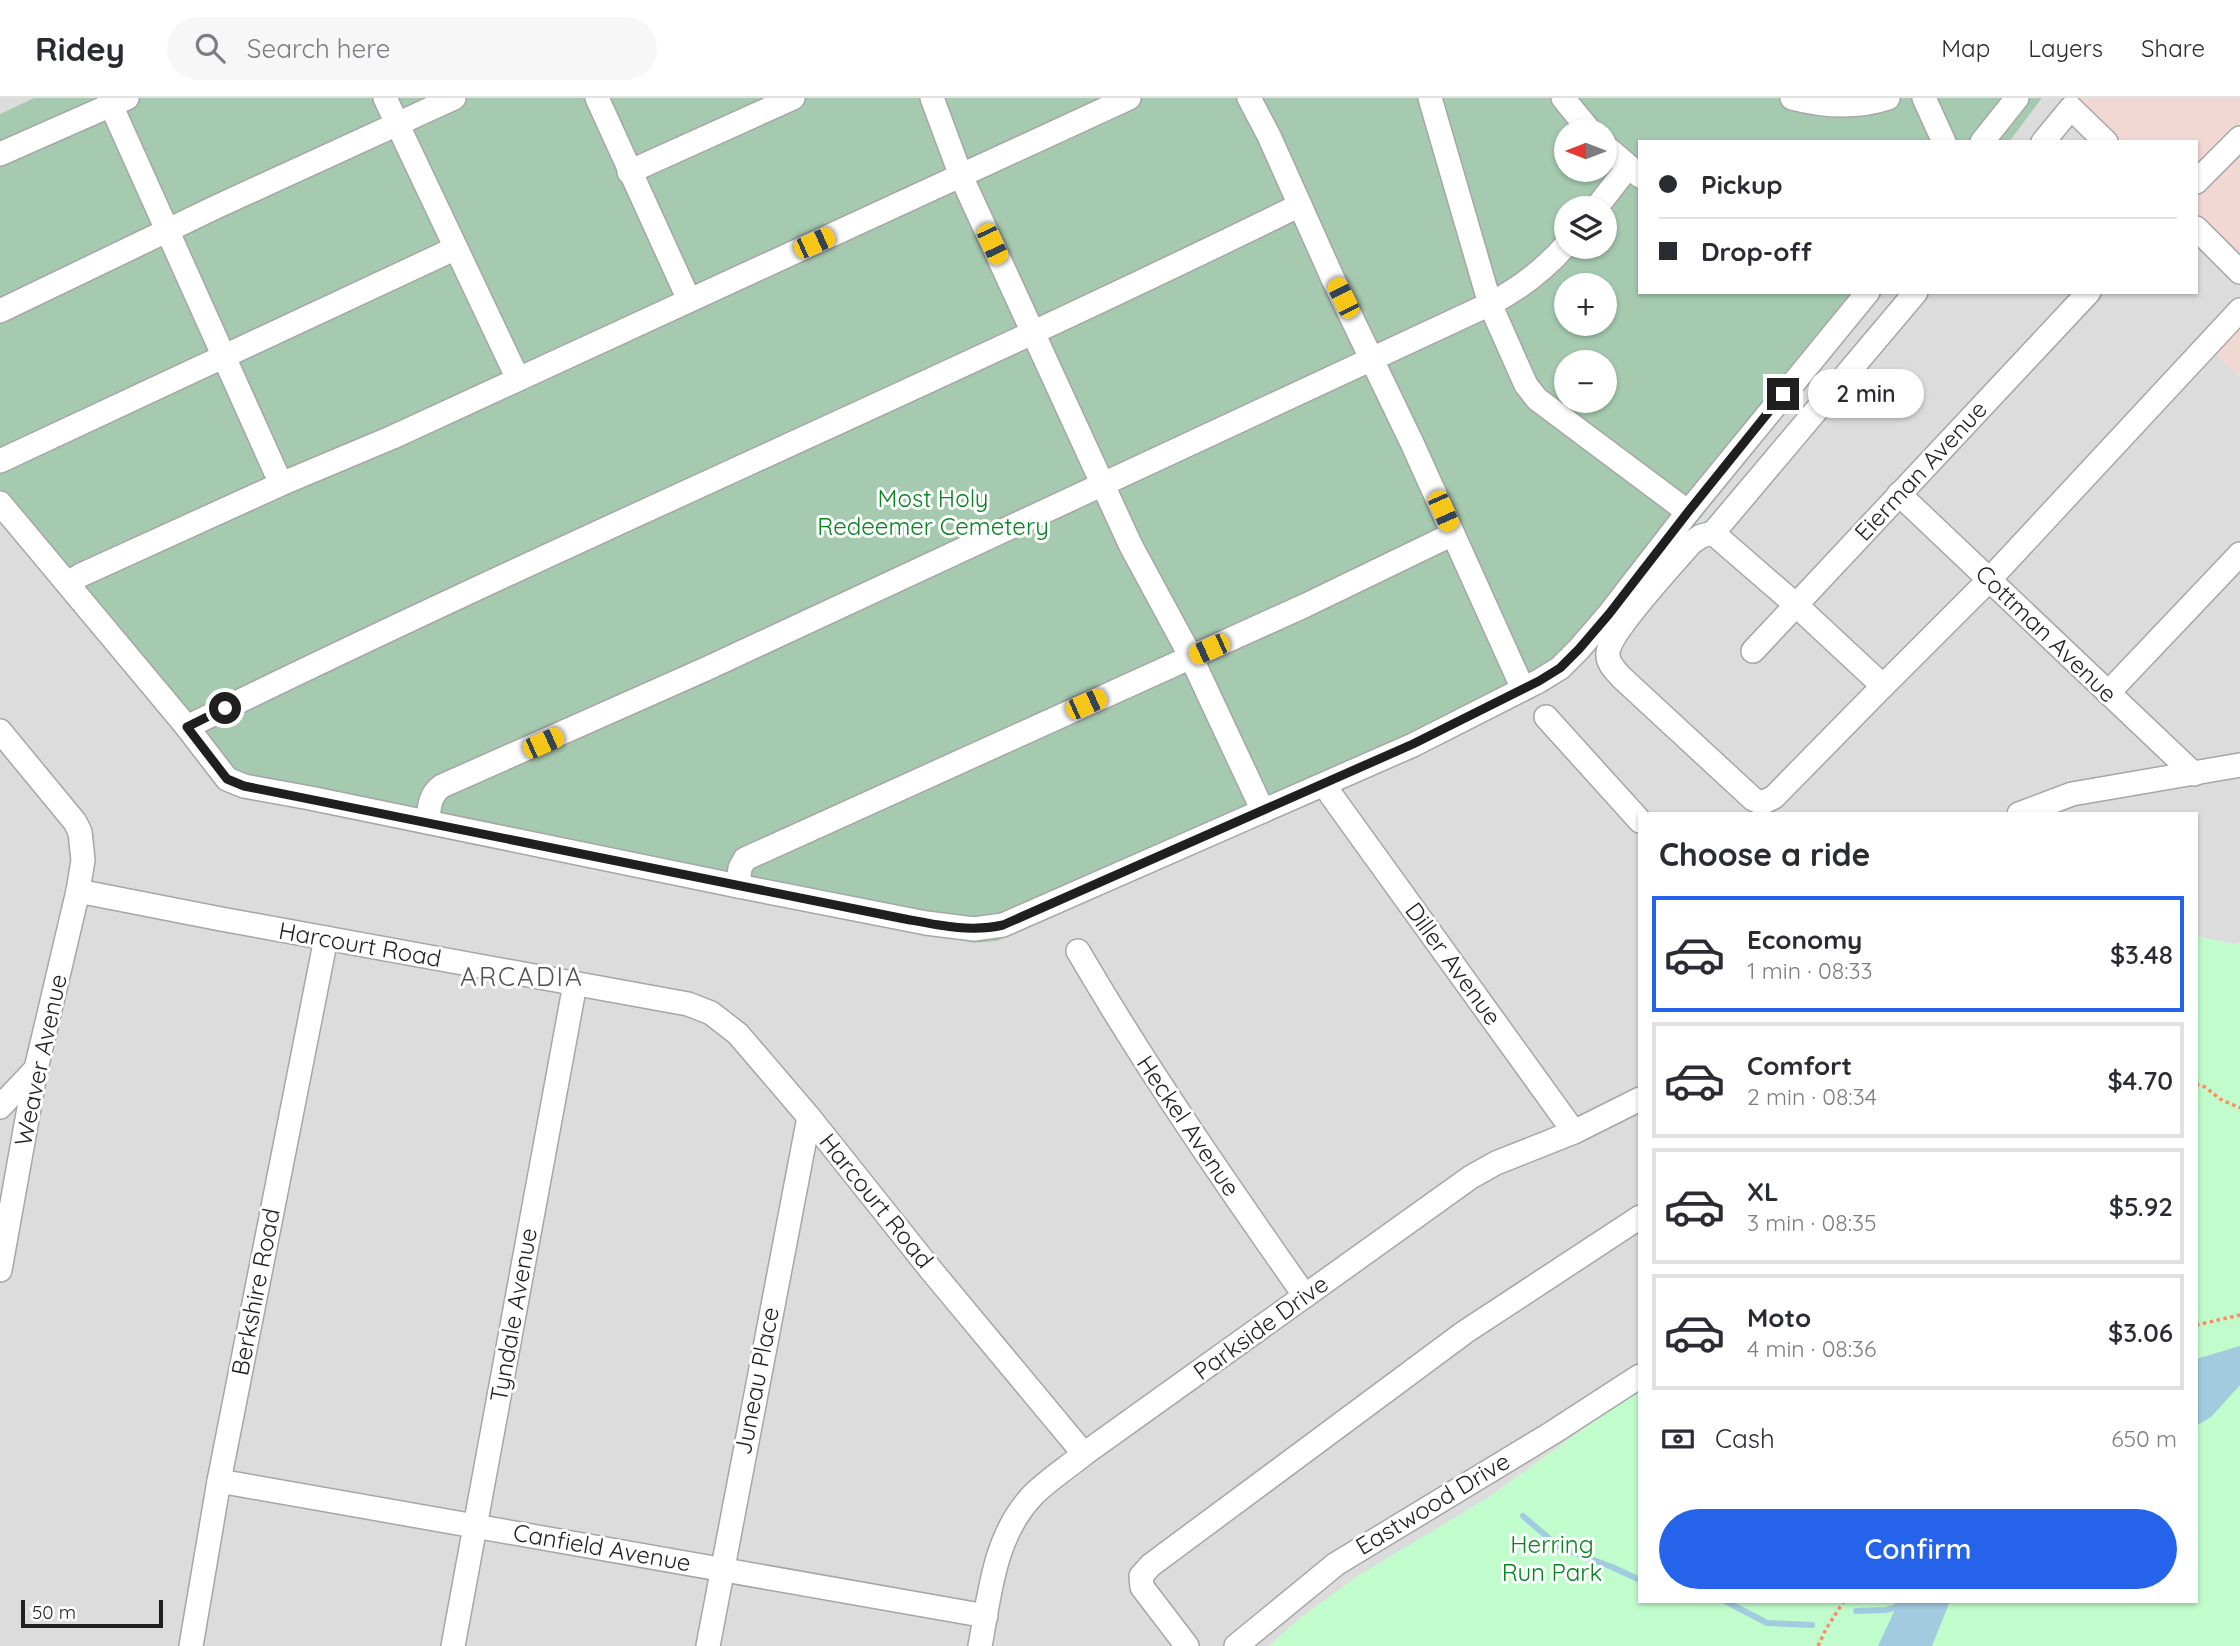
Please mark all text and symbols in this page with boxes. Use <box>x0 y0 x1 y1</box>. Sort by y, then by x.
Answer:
search box <box>167 17 657 80</box>
text: Ridey <box>35 28 125 69</box>
icon: search <box>191 29 229 67</box>
text: Search here <box>247 32 390 65</box>
text: Map <box>1941 33 1990 63</box>
text: Layers <box>2028 33 2103 63</box>
text: Share <box>2141 33 2205 63</box>
north arrow <box>1554 119 1617 182</box>
map controls <box>1554 119 1617 413</box>
text: Pickup <box>1701 168 1783 201</box>
button: layers <box>1554 196 1617 259</box>
car <box>974 221 1011 267</box>
car <box>791 225 838 261</box>
text: Drop-off <box>1701 235 1812 268</box>
button: + <box>1554 273 1617 336</box>
car <box>1325 275 1362 321</box>
button: − <box>1554 350 1617 413</box>
callout: 2 min <box>1808 370 1923 418</box>
route end <box>1767 378 1799 410</box>
text: 2 min <box>1836 379 1896 408</box>
street label: Eierman Avenue <box>1848 394 1993 547</box>
park label: Most Holy Redeemer Cemetery <box>817 483 1049 541</box>
car <box>1425 488 1462 534</box>
street label: Cottman Avenue <box>1970 558 2124 708</box>
car <box>1186 631 1233 667</box>
car <box>1063 686 1110 722</box>
route start <box>209 692 241 724</box>
car <box>520 725 567 761</box>
text: Choose a ride <box>1659 834 1871 874</box>
street label: Diller Avenue <box>1399 896 1508 1031</box>
street label: Harcourt Road <box>277 915 444 973</box>
icon: car <box>1663 923 1726 986</box>
text: Economy <box>1747 923 1862 956</box>
text: $3.48 <box>2110 938 2173 971</box>
text: 1 min · 08:33 <box>1747 956 1873 985</box>
district label: ARCADIA <box>460 960 584 993</box>
street label: Weaver Avenue <box>7 971 73 1148</box>
street label: Heckel Avenue <box>1131 1049 1247 1202</box>
icon: car <box>1663 1049 1726 1112</box>
text: Comfort <box>1747 1049 1852 1082</box>
text: $4.70 <box>2107 1064 2173 1097</box>
text: 2 min · 08:34 <box>1747 1082 1877 1111</box>
street label: Harcourt Road <box>813 1127 940 1274</box>
icon: car <box>1663 1175 1726 1238</box>
text: XL <box>1747 1175 1779 1208</box>
text: $5.92 <box>2109 1190 2173 1223</box>
street label: Berkshire Road <box>224 1206 286 1378</box>
text: 3 min · 08:35 <box>1747 1208 1877 1237</box>
street label: Tyndale Avenue <box>483 1225 543 1404</box>
street label: Parkside Drive <box>1187 1268 1334 1386</box>
icon: car <box>1663 1301 1726 1364</box>
text: Moto <box>1747 1301 1811 1334</box>
street label: Juneau Place <box>727 1304 785 1457</box>
text: $3.06 <box>2108 1316 2173 1349</box>
text: 4 min · 08:36 <box>1747 1334 1876 1363</box>
icon: cash <box>1659 1420 1697 1458</box>
text: Cash <box>1715 1422 1775 1455</box>
text: 650 m <box>2111 1424 2177 1453</box>
street label: Eastwood Drive <box>1350 1445 1515 1561</box>
button: Confirm <box>1659 1509 2177 1589</box>
street label: Canfield Avenue <box>511 1517 693 1577</box>
park label: Herring Run Park <box>1502 1529 1602 1587</box>
scale bar <box>21 1597 163 1629</box>
text: 50 m <box>32 1600 76 1624</box>

